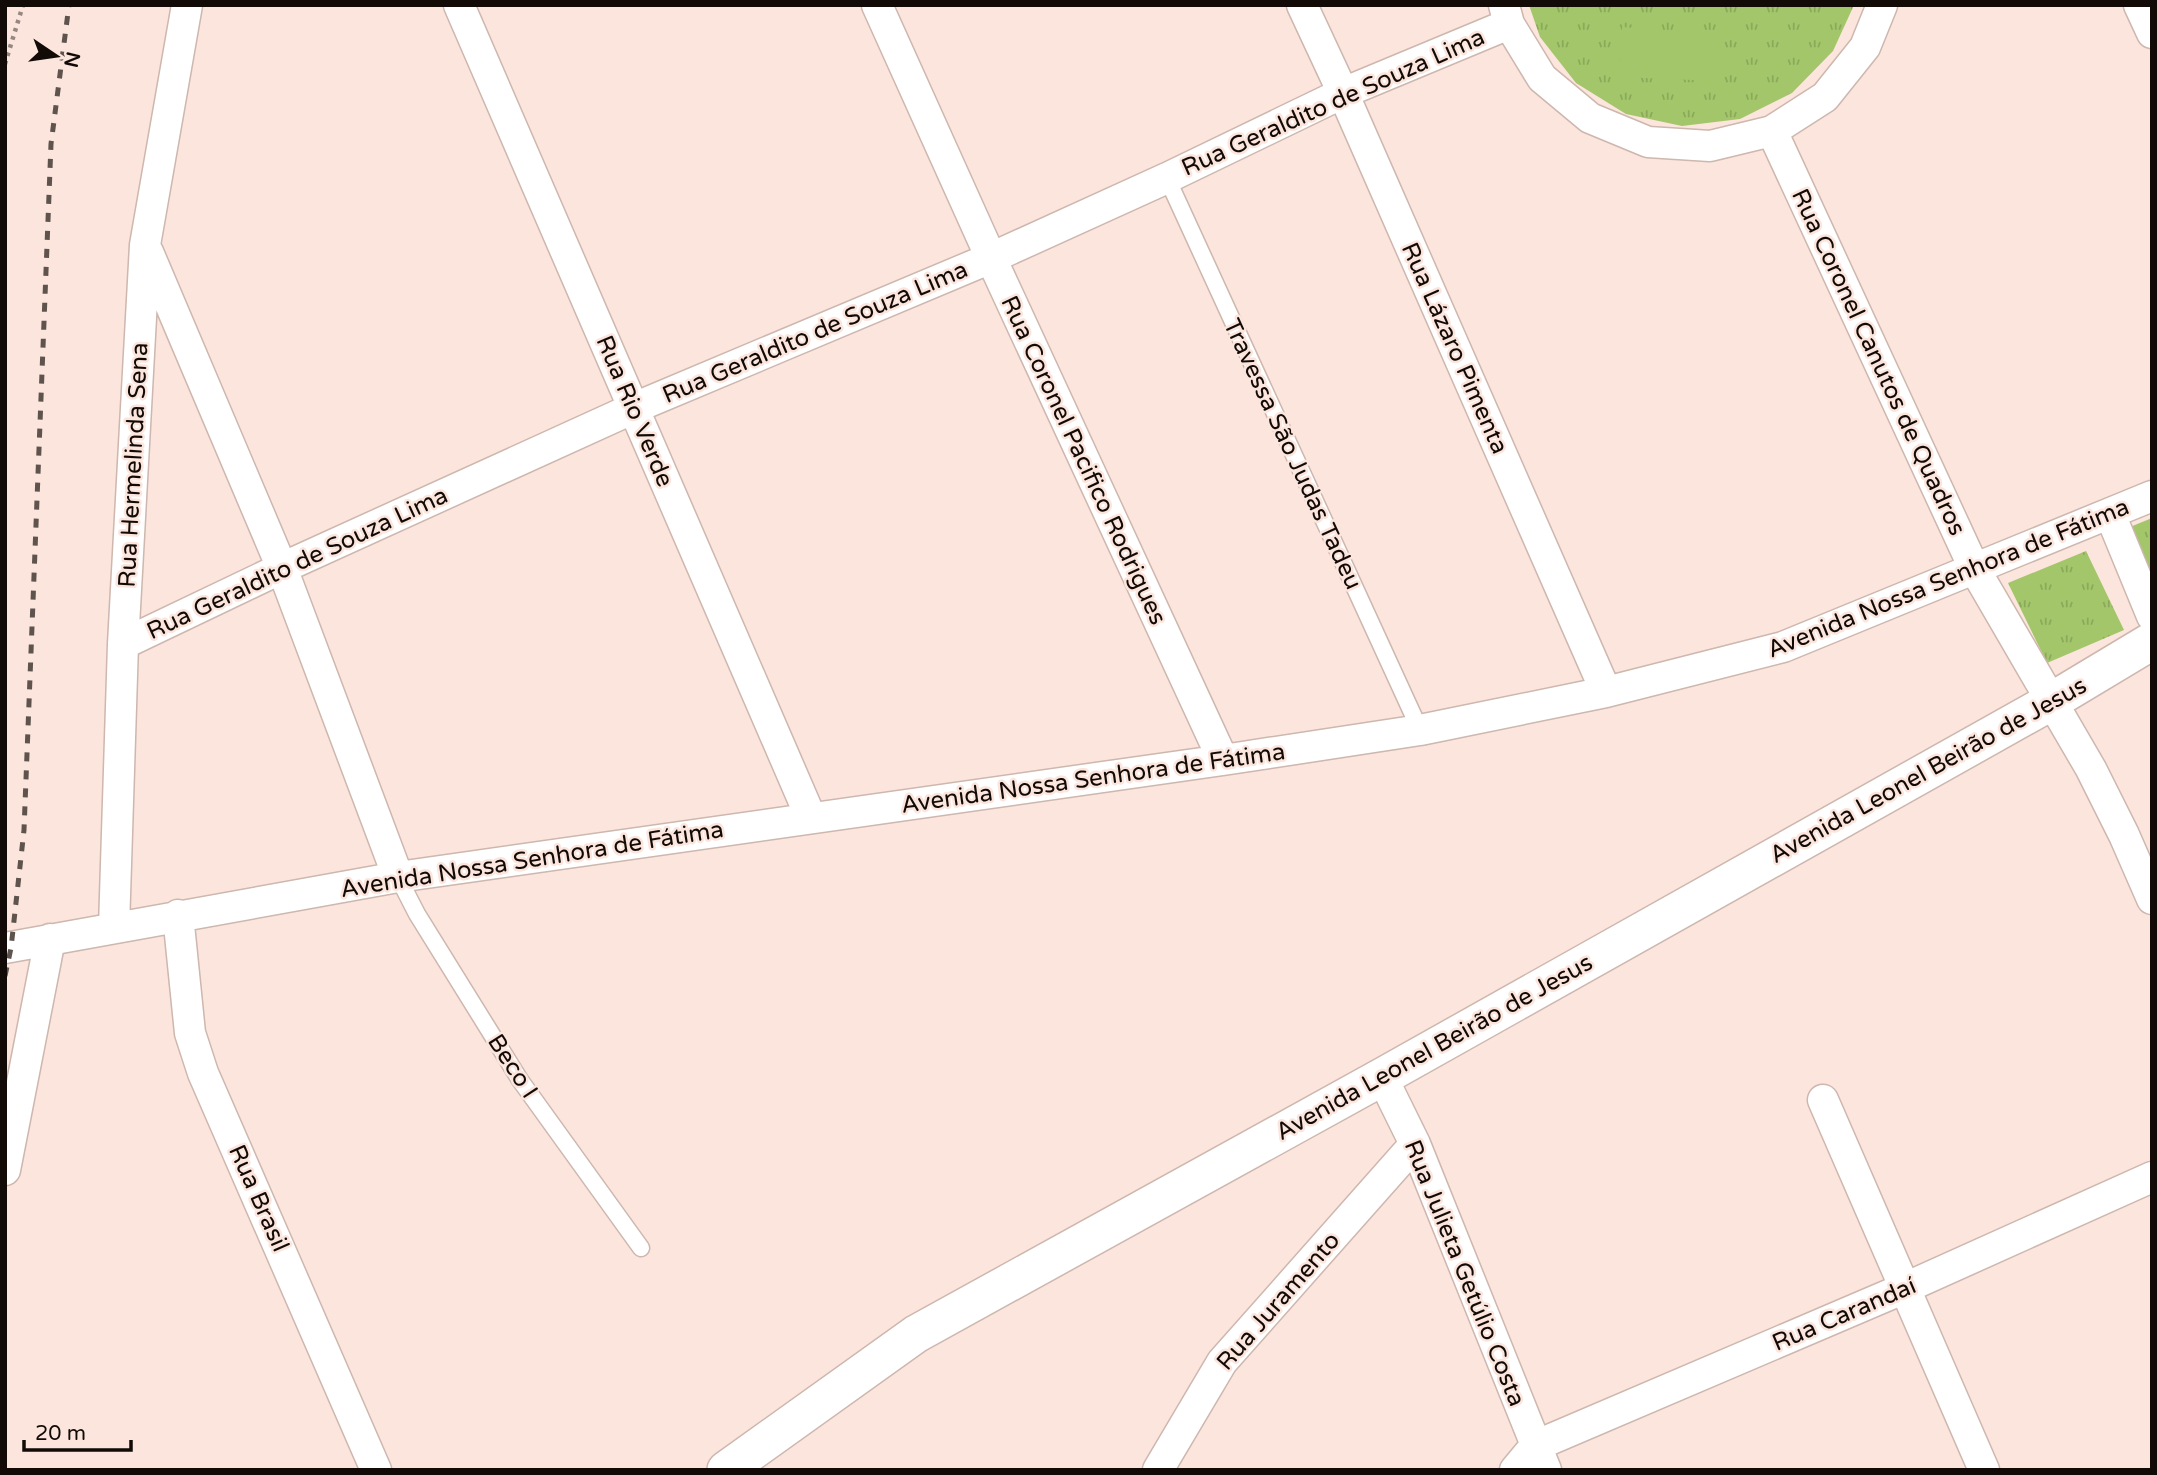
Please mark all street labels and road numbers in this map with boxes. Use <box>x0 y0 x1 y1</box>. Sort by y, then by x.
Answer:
street label: Rua Geraldito de Souza Lima <box>1177 22 1489 183</box>
street label: Rua Coronel Canutos de Quadros <box>1785 184 1972 540</box>
street label: Rua Lázaro Pimenta <box>1395 238 1514 458</box>
street label: Rua Geraldito de Souza Lima <box>658 255 972 410</box>
street label: Rua Coronel Pacifico Rodrigues <box>994 291 1173 629</box>
street label: Travessa São Judas Tadeu <box>1217 314 1368 594</box>
street label: Rua Rio Verde <box>590 331 679 491</box>
street label: Rua Hermelinda Sena <box>113 342 154 588</box>
street label: Rua Geraldito de Souza Lima <box>142 481 452 646</box>
street label: Avenida Nossa Senhora de Fátima <box>1763 492 2133 665</box>
street label: Avenida Leonel Beirão de Jesus <box>1765 671 2092 870</box>
street label: Avenida Nossa Senhora de Fátima <box>899 737 1287 820</box>
street label: Avenida Nossa Senhora de Fátima <box>338 815 726 904</box>
street label: Avenida Leonel Beirão de Jesus <box>1271 948 1598 1147</box>
street label: Beco I <box>481 1029 544 1104</box>
street label: Rua Julieta Getúlio Costa <box>1398 1136 1531 1411</box>
street label: Rua Brasil <box>222 1140 295 1256</box>
street label: Rua Juramento <box>1211 1226 1346 1376</box>
street label: Rua Carandaí <box>1768 1271 1921 1358</box>

